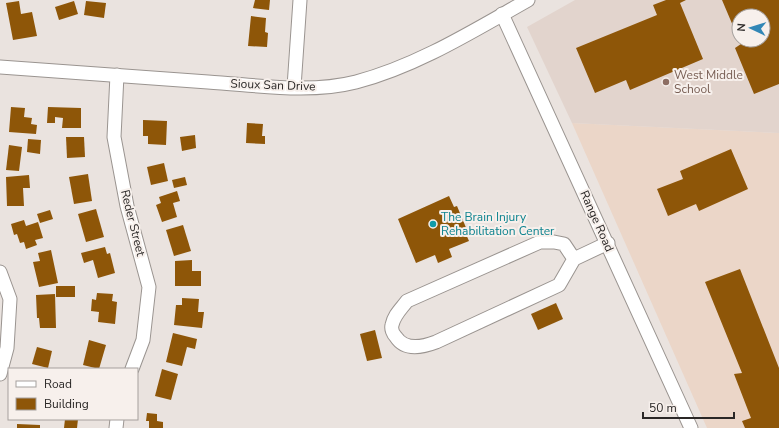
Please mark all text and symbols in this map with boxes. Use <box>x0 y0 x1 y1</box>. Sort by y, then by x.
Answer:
north arrow <box>731 8 771 48</box>
text: N <box>734 23 749 32</box>
place label: West Middle School <box>674 67 743 97</box>
street label: Sioux San Drive <box>230 76 316 94</box>
marker: West Middle School <box>661 77 671 87</box>
street label: Reder Street <box>117 188 149 259</box>
street label: Range Road <box>576 188 618 254</box>
place label: The Brain Injury Rehabilitation Center <box>441 209 555 239</box>
marker: The Brain Injury Rehabilitation Center <box>428 219 438 229</box>
legend <box>8 368 138 420</box>
text: Road <box>44 376 72 392</box>
scale bar <box>643 394 734 420</box>
text: Building <box>44 396 89 412</box>
text: 50 m <box>649 400 677 416</box>

